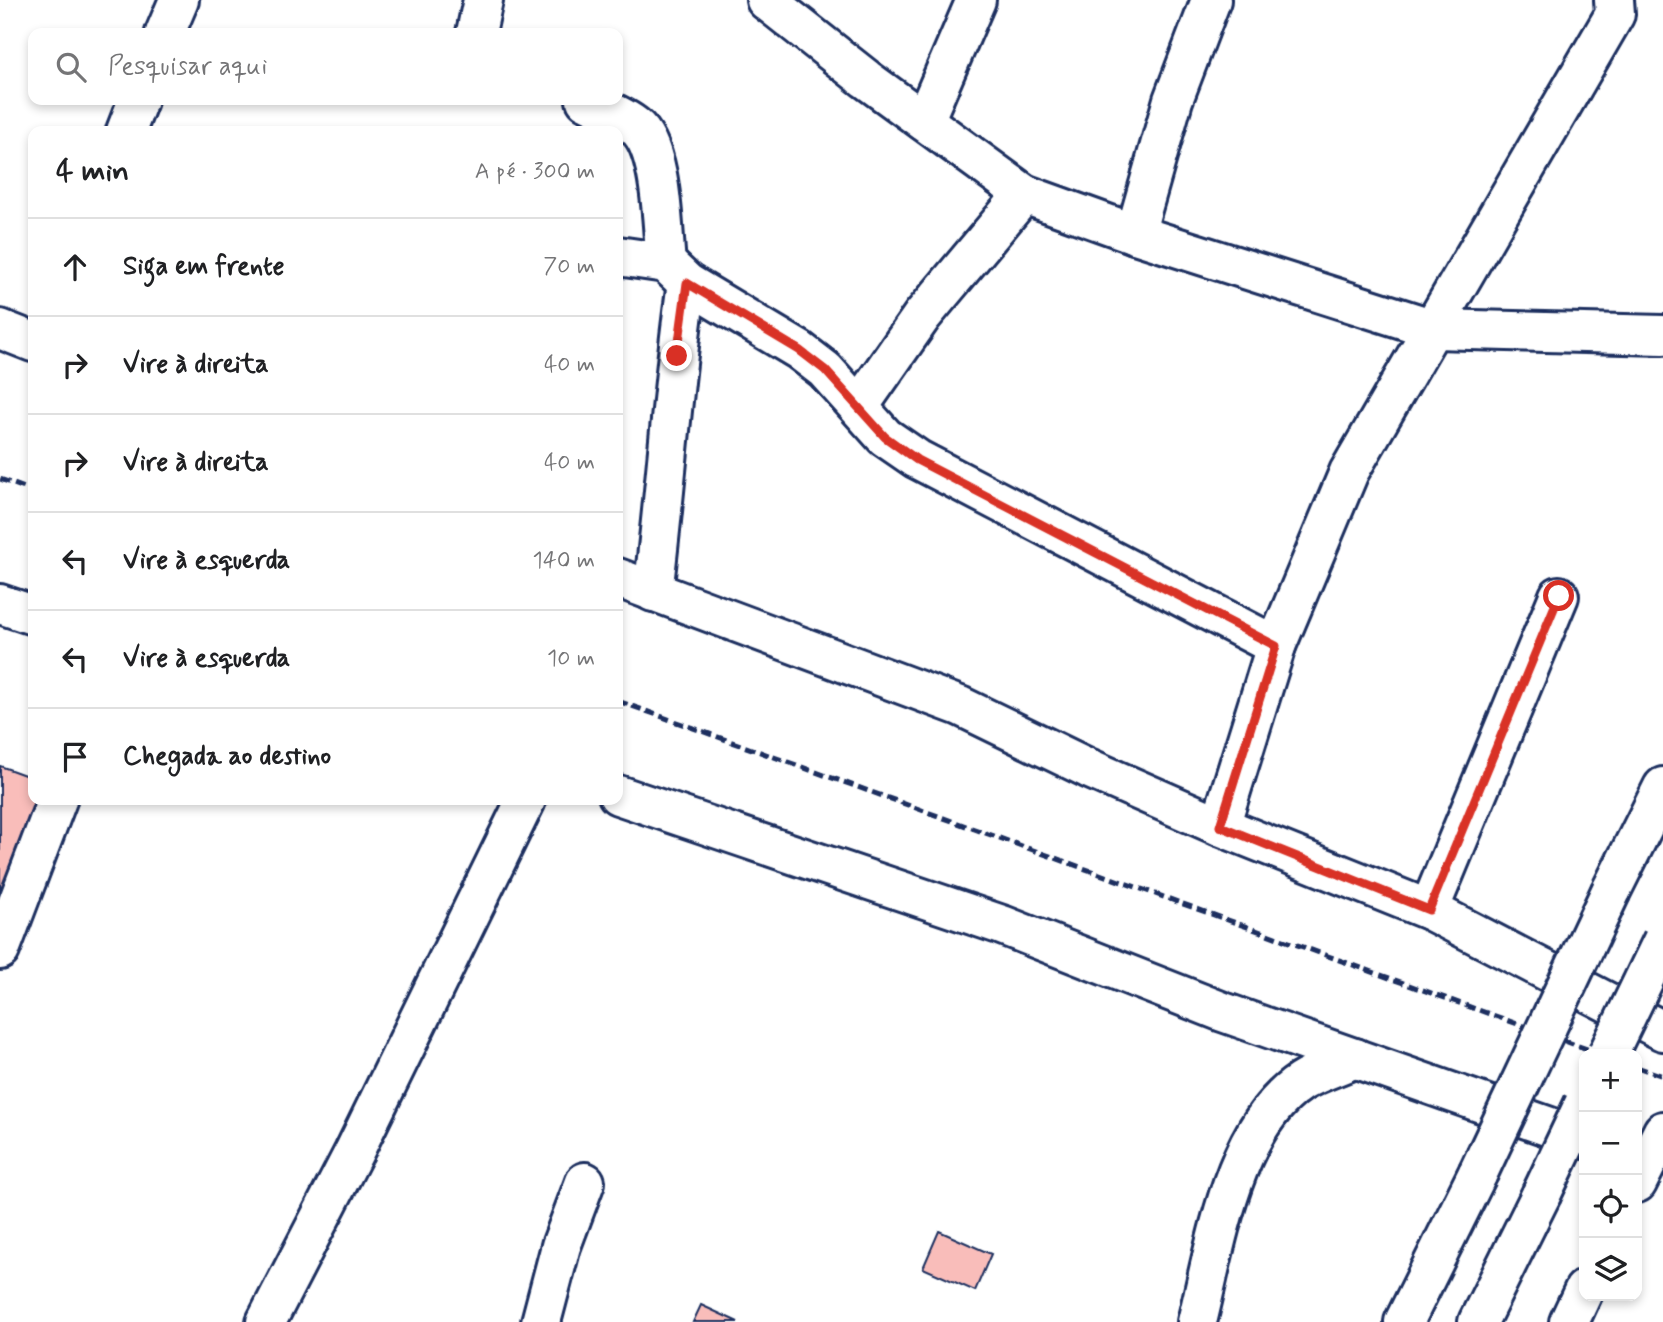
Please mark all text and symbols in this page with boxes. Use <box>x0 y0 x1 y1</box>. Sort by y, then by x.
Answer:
search box <box>28 28 623 105</box>
icon: search <box>52 48 90 86</box>
text: Pesquisar aqui <box>108 50 267 84</box>
text: 4 min <box>56 152 129 191</box>
text: A pé · 300 m <box>475 157 595 187</box>
icon: ahead <box>56 248 94 286</box>
text: Siga em frente <box>123 250 284 284</box>
text: 70 m <box>543 252 595 282</box>
route end <box>661 340 692 371</box>
icon: right <box>56 346 94 384</box>
text: Vire à direita <box>123 348 269 382</box>
text: 40 m <box>544 350 595 380</box>
icon: right <box>56 444 94 482</box>
text: Vire à direita <box>123 446 269 480</box>
text: 40 m <box>544 448 595 478</box>
icon: left <box>56 542 94 580</box>
text: Vire à esquerda <box>123 544 290 578</box>
text: 140 m <box>532 546 595 576</box>
route start <box>1543 580 1574 611</box>
icon: left <box>56 640 94 678</box>
text: Vire à esquerda <box>123 642 290 676</box>
text: 10 m <box>547 644 595 674</box>
icon: arrive <box>56 738 94 776</box>
text: Chegada ao destino <box>123 740 331 774</box>
map controls <box>1579 1049 1642 1301</box>
button: + <box>1579 1049 1642 1112</box>
button: − <box>1579 1112 1642 1175</box>
button: locate <box>1579 1175 1642 1238</box>
button: layers <box>1579 1238 1642 1301</box>

